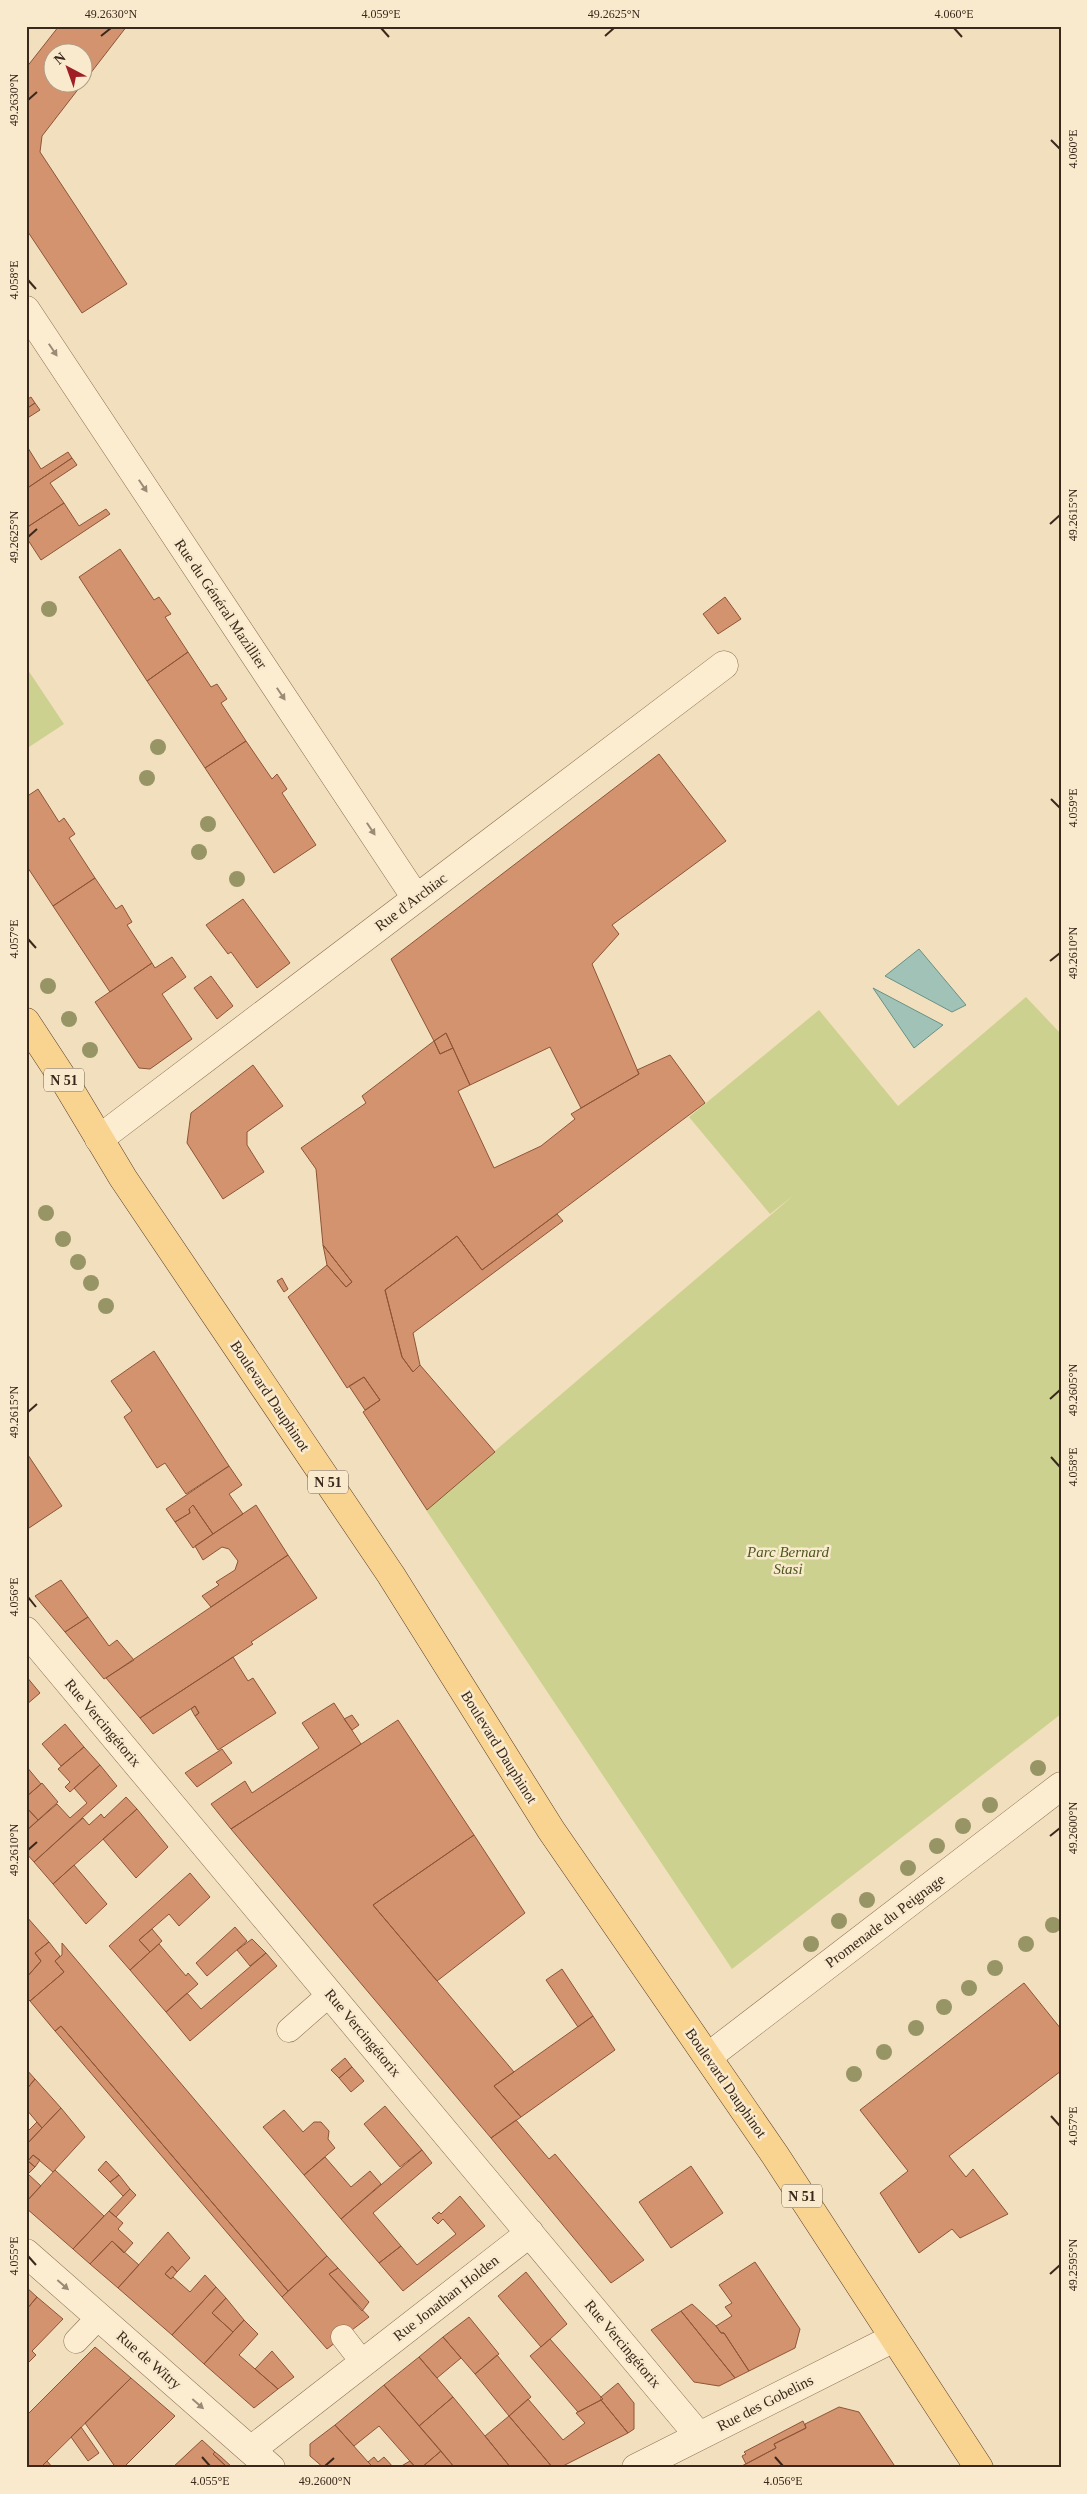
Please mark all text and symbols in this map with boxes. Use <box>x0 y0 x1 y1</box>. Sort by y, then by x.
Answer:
text: 49.2630°N <box>85 7 138 21</box>
text: 4.059°E <box>361 7 401 21</box>
text: 49.2625°N <box>588 7 641 21</box>
text: 4.060°E <box>934 7 974 21</box>
north arrow <box>42 42 92 92</box>
text: N <box>51 50 69 68</box>
text: 49.2630°N <box>7 73 21 126</box>
text: 4.060°E <box>1066 129 1080 169</box>
text: 4.058°E <box>7 260 21 300</box>
one-way arrow <box>48 344 58 357</box>
one-way arrow <box>138 479 148 492</box>
text: 49.2615°N <box>1066 488 1080 541</box>
text: 49.2625°N <box>7 510 21 563</box>
street label: Rue du Général Mazillier <box>172 536 270 672</box>
one-way arrow <box>277 687 286 701</box>
text: 4.059°E <box>1066 788 1080 828</box>
one-way arrow <box>366 823 376 836</box>
street label: Rue d'Archiac <box>372 870 450 934</box>
text: 4.057°E <box>7 919 21 959</box>
text: 49.2610°N <box>1066 926 1080 979</box>
road number: N 51 <box>44 1068 84 1092</box>
street label: Boulevard Dauphinot <box>227 1338 313 1455</box>
text: 49.2605°N <box>1066 1363 1080 1416</box>
text: 49.2615°N <box>7 1385 21 1438</box>
text: 4.058°E <box>1066 1447 1080 1487</box>
road number: N 51 <box>308 1470 348 1494</box>
park label: Parc Bernard Stasi <box>746 1544 829 1577</box>
text: 4.056°E <box>7 1577 21 1617</box>
street label: Rue Vercingétorix <box>62 1676 145 1770</box>
street label: Boulevard Dauphinot <box>458 1688 541 1807</box>
text: 49.2600°N <box>1066 1801 1080 1854</box>
text: 49.2610°N <box>7 1823 21 1876</box>
street label: Promenade du Peignage <box>822 1871 948 1971</box>
street label: Rue Vercingétorix <box>322 1986 405 2080</box>
street label: Boulevard Dauphinot <box>682 2025 770 2141</box>
text: 4.057°E <box>1066 2106 1080 2146</box>
road number: N 51 <box>782 2184 822 2208</box>
text: 4.055°E <box>7 2236 21 2276</box>
text: 49.2595°N <box>1066 2238 1080 2291</box>
street label: Rue Jonathan Holden <box>390 2252 502 2344</box>
one-way arrow <box>56 2279 68 2291</box>
street label: Rue Vercingétorix <box>582 2297 665 2391</box>
street label: Rue de Witry <box>114 2328 185 2393</box>
street label: Rue des Gobelins <box>714 2372 816 2434</box>
one-way arrow <box>192 2398 205 2409</box>
text: 4.055°E <box>190 2474 230 2488</box>
text: 49.2600°N <box>299 2474 352 2488</box>
text: 4.056°E <box>763 2474 803 2488</box>

